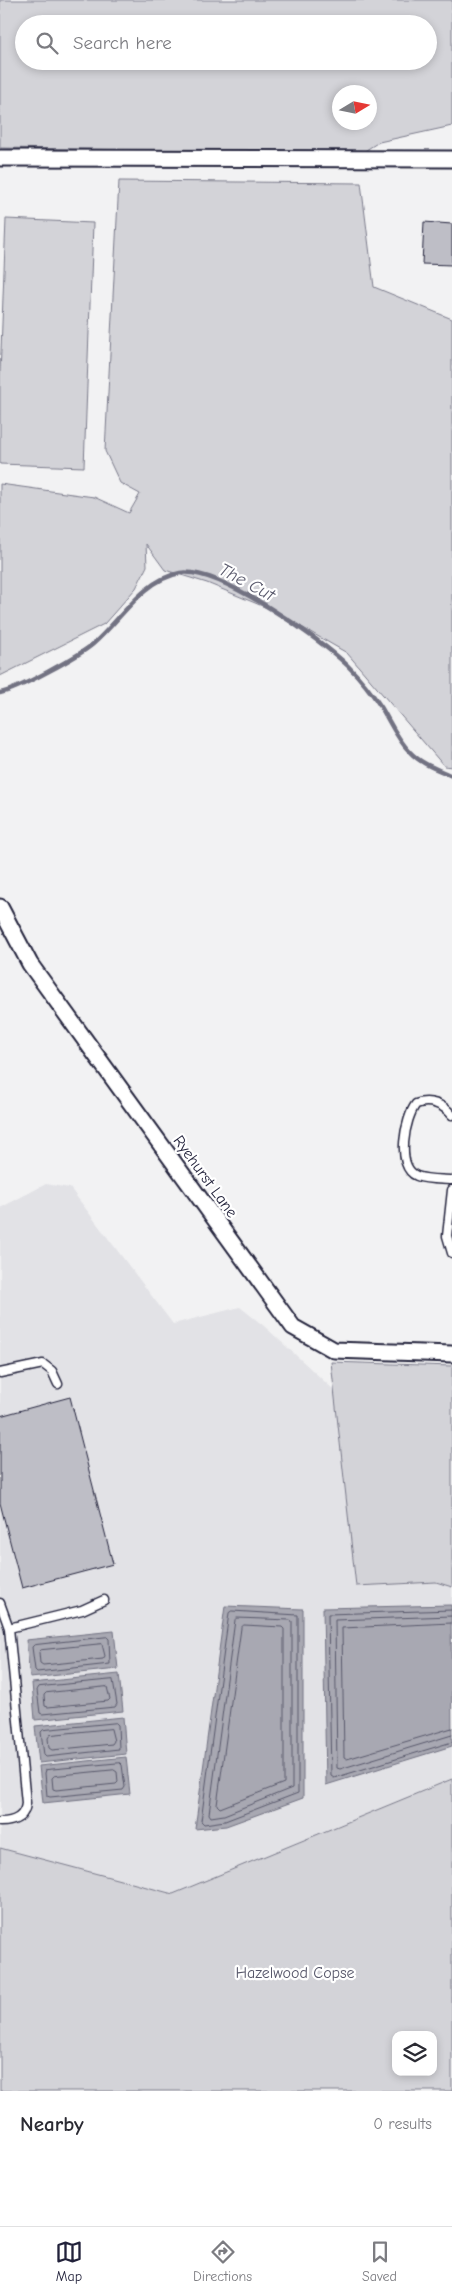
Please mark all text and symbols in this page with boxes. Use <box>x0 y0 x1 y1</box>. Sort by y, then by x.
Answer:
search box <box>15 15 437 70</box>
icon: search <box>33 29 61 57</box>
text: Search here <box>73 32 172 54</box>
north arrow <box>332 85 377 130</box>
water label: The Cut <box>215 559 279 606</box>
street label: Ryehurst Lane <box>169 1132 241 1221</box>
park label: Hazelwood Copse <box>235 1964 355 1982</box>
map controls <box>392 2031 437 2076</box>
button: layers <box>392 2031 437 2076</box>
text: Nearby <box>20 2112 84 2136</box>
text: 0 results <box>373 2115 432 2133</box>
tab: Map <box>55 2238 83 2285</box>
tab: Directions <box>193 2238 252 2285</box>
tab: Saved <box>362 2238 397 2285</box>

